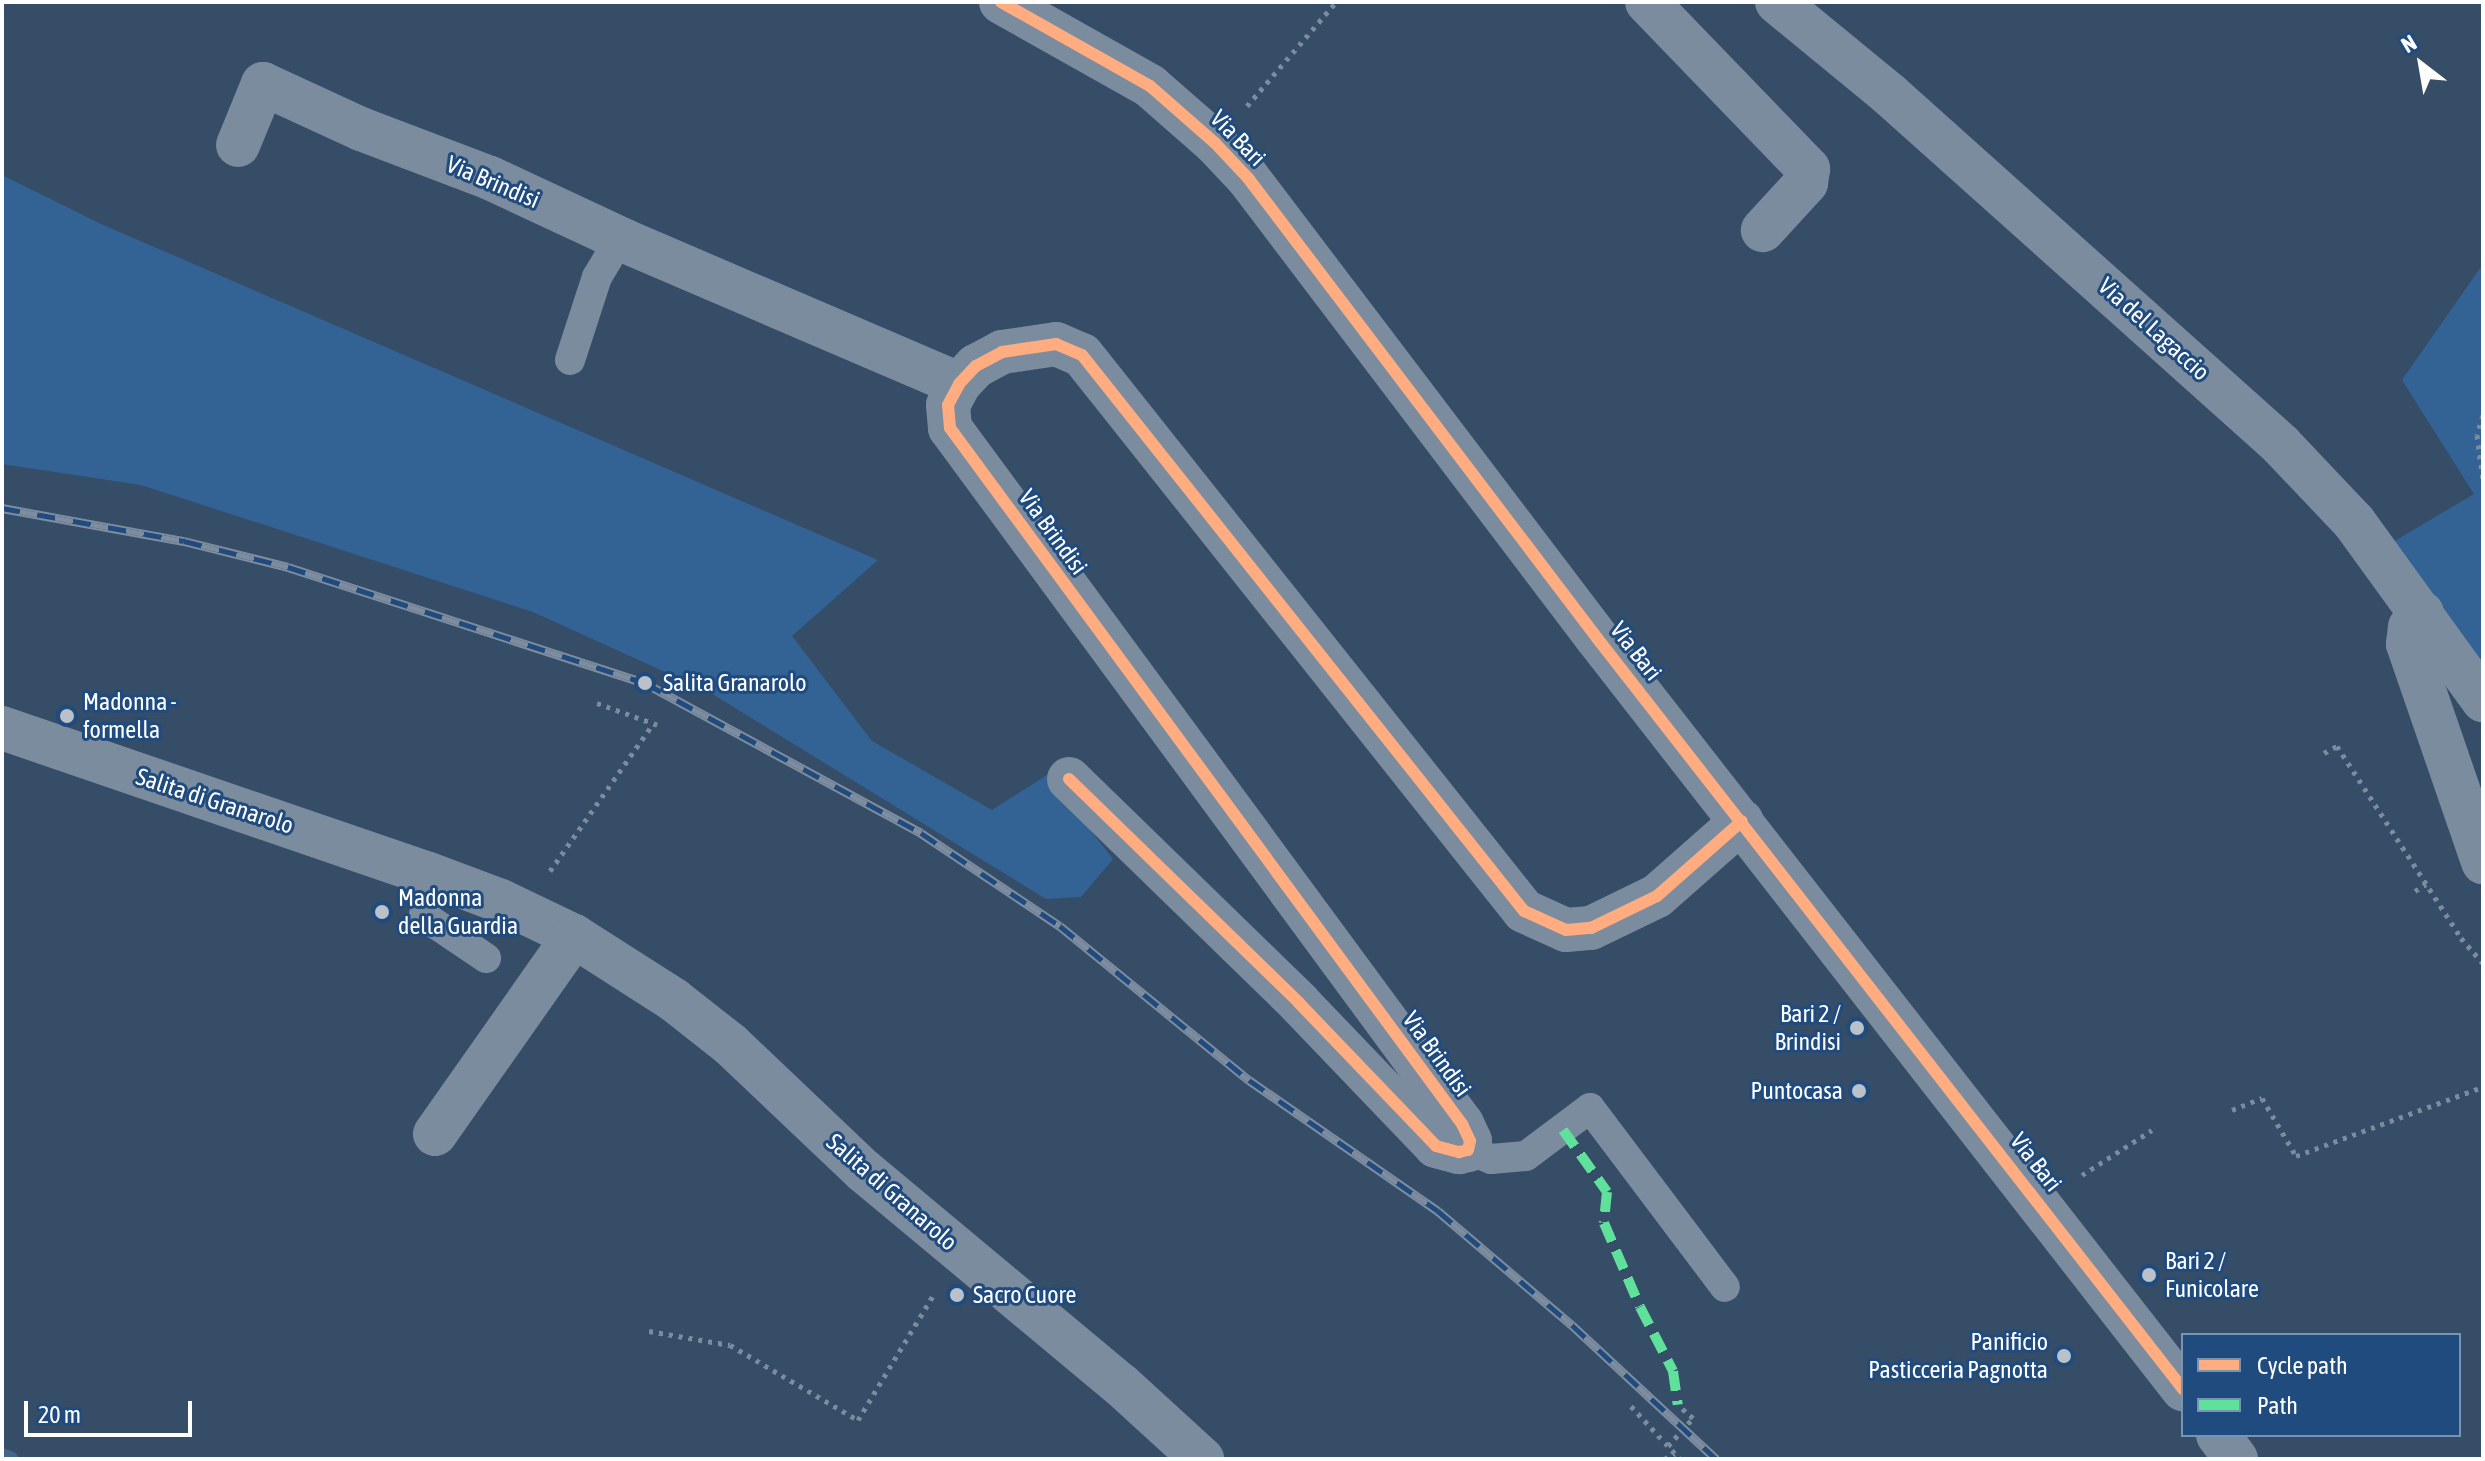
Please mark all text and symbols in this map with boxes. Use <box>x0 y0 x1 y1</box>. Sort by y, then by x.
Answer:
north arrow <box>2381 24 2461 104</box>
text: N <box>2396 29 2421 58</box>
street label: Via Bari <box>1204 104 1272 172</box>
street label: Via Brindisi <box>442 150 544 214</box>
street label: Via del Lagaccio <box>2092 272 2216 386</box>
street label: Via Brindisi <box>1012 484 1094 580</box>
street label: Via Bari <box>1604 616 1668 686</box>
place label: Salita Granarolo <box>663 669 807 697</box>
marker: Salita Granarolo <box>634 672 656 694</box>
place label: Madonna - formella <box>83 688 177 744</box>
marker: Madonna - formella <box>58 707 76 725</box>
street label: Salita di Granarolo <box>133 762 297 840</box>
place label: Madonna della Guardia <box>398 884 518 940</box>
marker: Madonna della Guardia <box>373 903 391 921</box>
place label: Bari 2 / Brindisi <box>1774 1000 1841 1056</box>
street label: Via Brindisi <box>1396 1006 1478 1102</box>
marker: Bari 2 / Brindisi <box>1848 1019 1866 1037</box>
place label: Puntocasa <box>1750 1077 1843 1105</box>
marker: Puntocasa <box>1850 1082 1868 1100</box>
street label: Salita di Granarolo <box>821 1127 963 1257</box>
street label: Via Bari <box>2004 1127 2068 1197</box>
place label: Bari 2 / Funicolare <box>2165 1247 2259 1303</box>
marker: Bari 2 / Funicolare <box>2140 1266 2158 1284</box>
place label: Sacro Cuore <box>973 1281 1076 1309</box>
marker: Sacro Cuore <box>948 1286 966 1304</box>
place label: Panificio Pasticceria Pagnotta <box>1868 1328 2048 1384</box>
legend <box>2181 1333 2461 1437</box>
marker: Panificio Pasticceria Pagnotta <box>2055 1347 2073 1365</box>
text: Cycle path <box>2257 1352 2348 1379</box>
scale bar <box>28 1385 196 1435</box>
text: Path <box>2257 1392 2298 1419</box>
text: 20 m <box>38 1401 81 1428</box>

